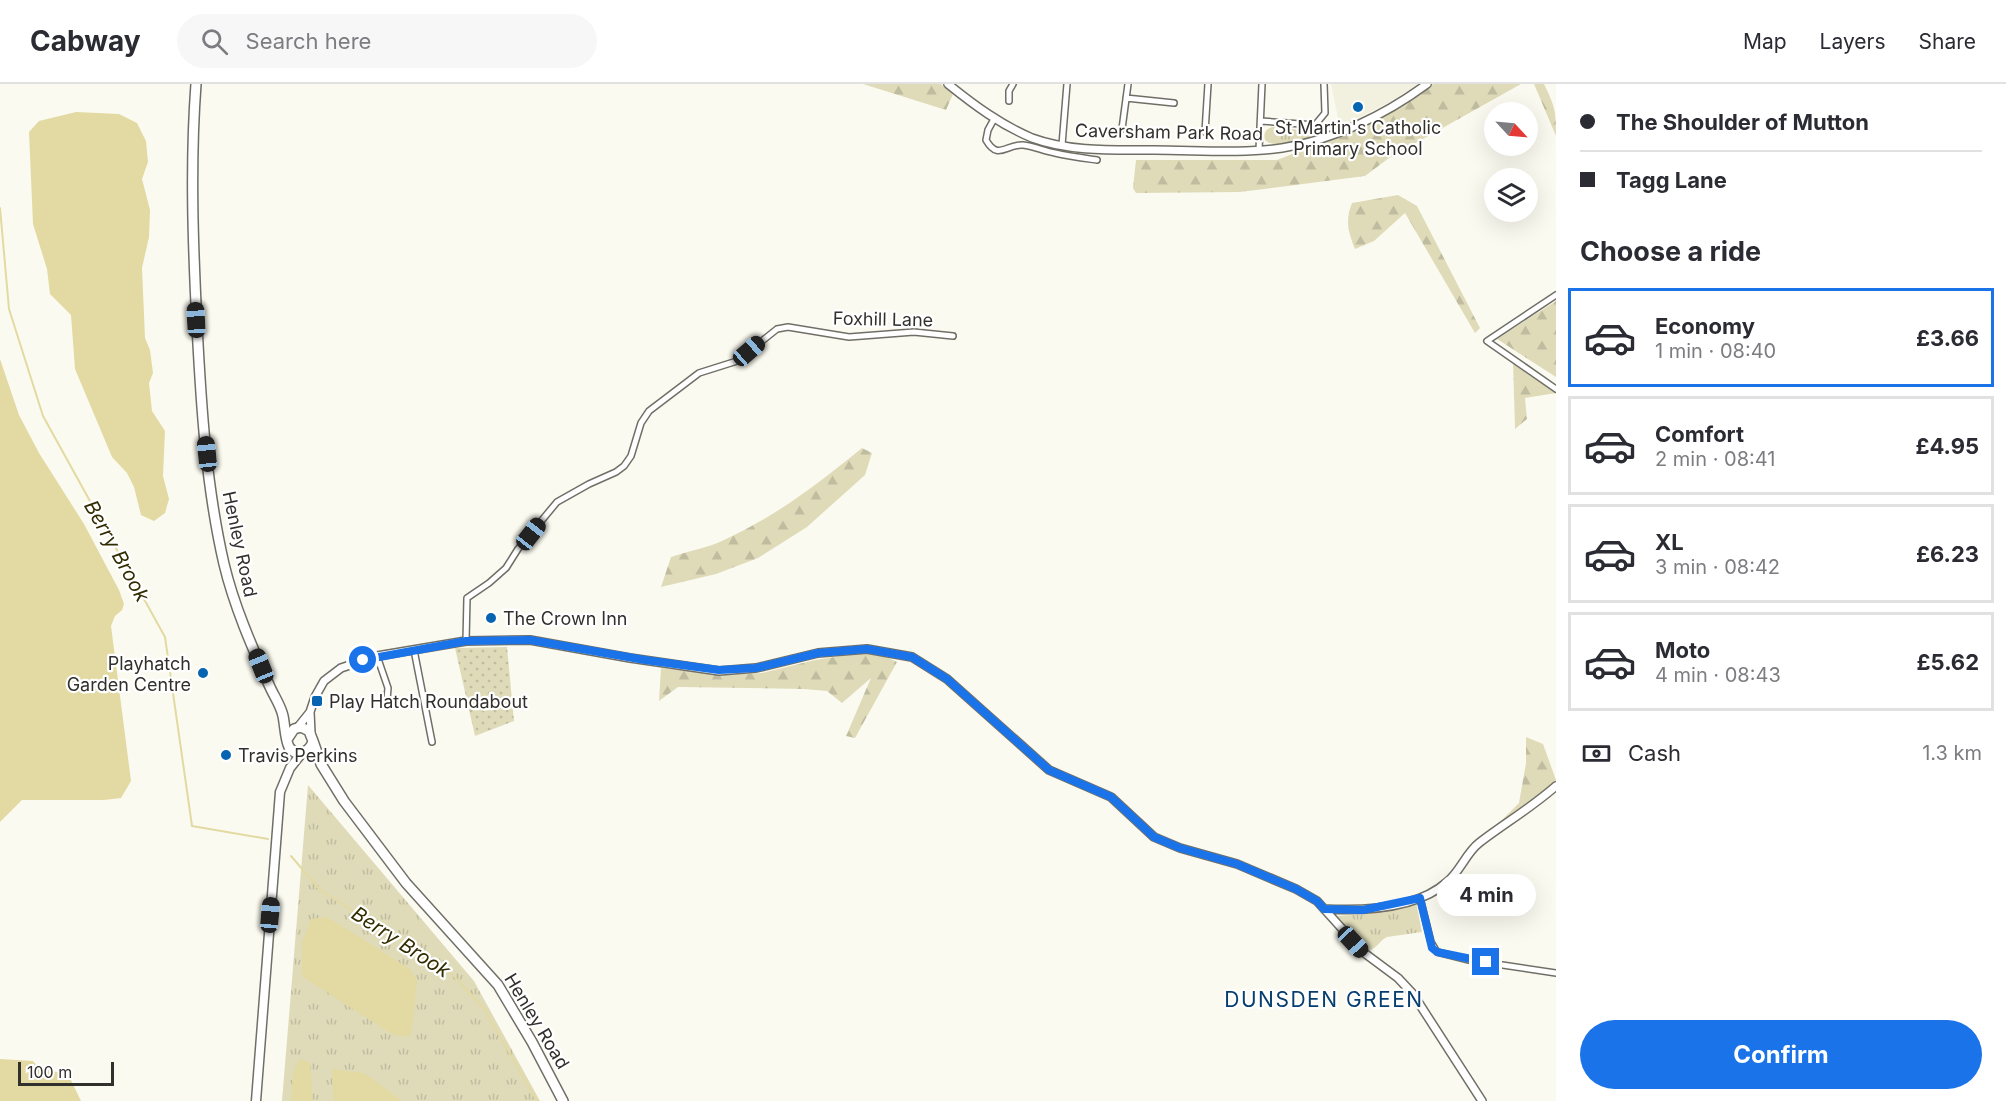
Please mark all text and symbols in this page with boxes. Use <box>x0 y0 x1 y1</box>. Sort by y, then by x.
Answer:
search box <box>177 14 597 68</box>
text: Cabway <box>30 24 141 58</box>
icon: search <box>198 25 231 58</box>
text: Search here <box>246 28 371 54</box>
text: Map <box>1743 29 1787 54</box>
text: Layers <box>1820 29 1886 54</box>
text: Share <box>1919 29 1976 54</box>
marker: St Martin's Catholic Primary School <box>1351 100 1365 114</box>
north arrow <box>1484 102 1538 156</box>
map controls <box>1484 102 1538 222</box>
text: The Shoulder of Mutton <box>1616 109 1869 135</box>
place label: St Martin's Catholic Primary School <box>1275 117 1441 159</box>
street label: Caversham Park Road <box>1075 120 1263 144</box>
text: Tagg Lane <box>1616 167 1727 193</box>
button: layers <box>1484 168 1538 222</box>
text: Choose a ride <box>1580 235 1761 268</box>
car <box>186 302 206 338</box>
street label: Foxhill Lane <box>833 308 933 330</box>
icon: car <box>1583 311 1637 365</box>
text: Economy <box>1655 313 1755 339</box>
text: £3.66 <box>1916 325 1979 351</box>
car <box>730 332 768 370</box>
text: 1 min · 08:40 <box>1655 339 1776 363</box>
icon: car <box>1583 419 1637 473</box>
text: Comfort <box>1655 421 1744 447</box>
text: £4.95 <box>1915 433 1979 459</box>
car <box>196 435 218 473</box>
text: 2 min · 08:41 <box>1655 447 1775 471</box>
street label: Henley Road <box>219 489 261 599</box>
water label: Berry Brook <box>79 496 155 607</box>
car <box>513 514 549 554</box>
icon: car <box>1583 527 1637 581</box>
text: XL <box>1655 529 1684 555</box>
text: £6.23 <box>1916 541 1979 567</box>
text: 3 min · 08:42 <box>1655 555 1780 579</box>
place label: The Crown Inn <box>503 608 627 629</box>
marker: The Crown Inn <box>484 611 498 625</box>
icon: car <box>1583 635 1637 689</box>
text: Moto <box>1655 637 1710 663</box>
car <box>246 646 276 686</box>
route start <box>349 646 376 673</box>
text: £5.62 <box>1917 649 1979 675</box>
place label: Playhatch Garden Centre <box>67 653 191 695</box>
text: 4 min · 08:43 <box>1655 663 1781 687</box>
marker: Playhatch Garden Centre <box>196 666 210 680</box>
place label: Play Hatch Roundabout <box>329 691 528 712</box>
marker: Play Hatch Roundabout <box>310 694 324 708</box>
icon: cash <box>1580 737 1613 770</box>
text: Cash <box>1628 740 1681 766</box>
text: 1.3 km <box>1922 741 1982 765</box>
place label: Travis Perkins <box>238 745 358 766</box>
marker: Travis Perkins <box>219 748 233 762</box>
callout: 4 min <box>1436 875 1536 917</box>
text: 4 min <box>1459 883 1514 907</box>
car <box>259 896 281 934</box>
water label: Berry Brook <box>347 901 456 983</box>
car <box>1334 923 1372 961</box>
route end <box>1472 948 1499 975</box>
street label: Henley Road <box>500 969 574 1073</box>
district label: DUNSDEN GREEN <box>1224 987 1424 1012</box>
button: Confirm <box>1580 1020 1982 1089</box>
scale bar <box>18 1059 114 1086</box>
text: 100 m <box>27 1062 72 1082</box>

